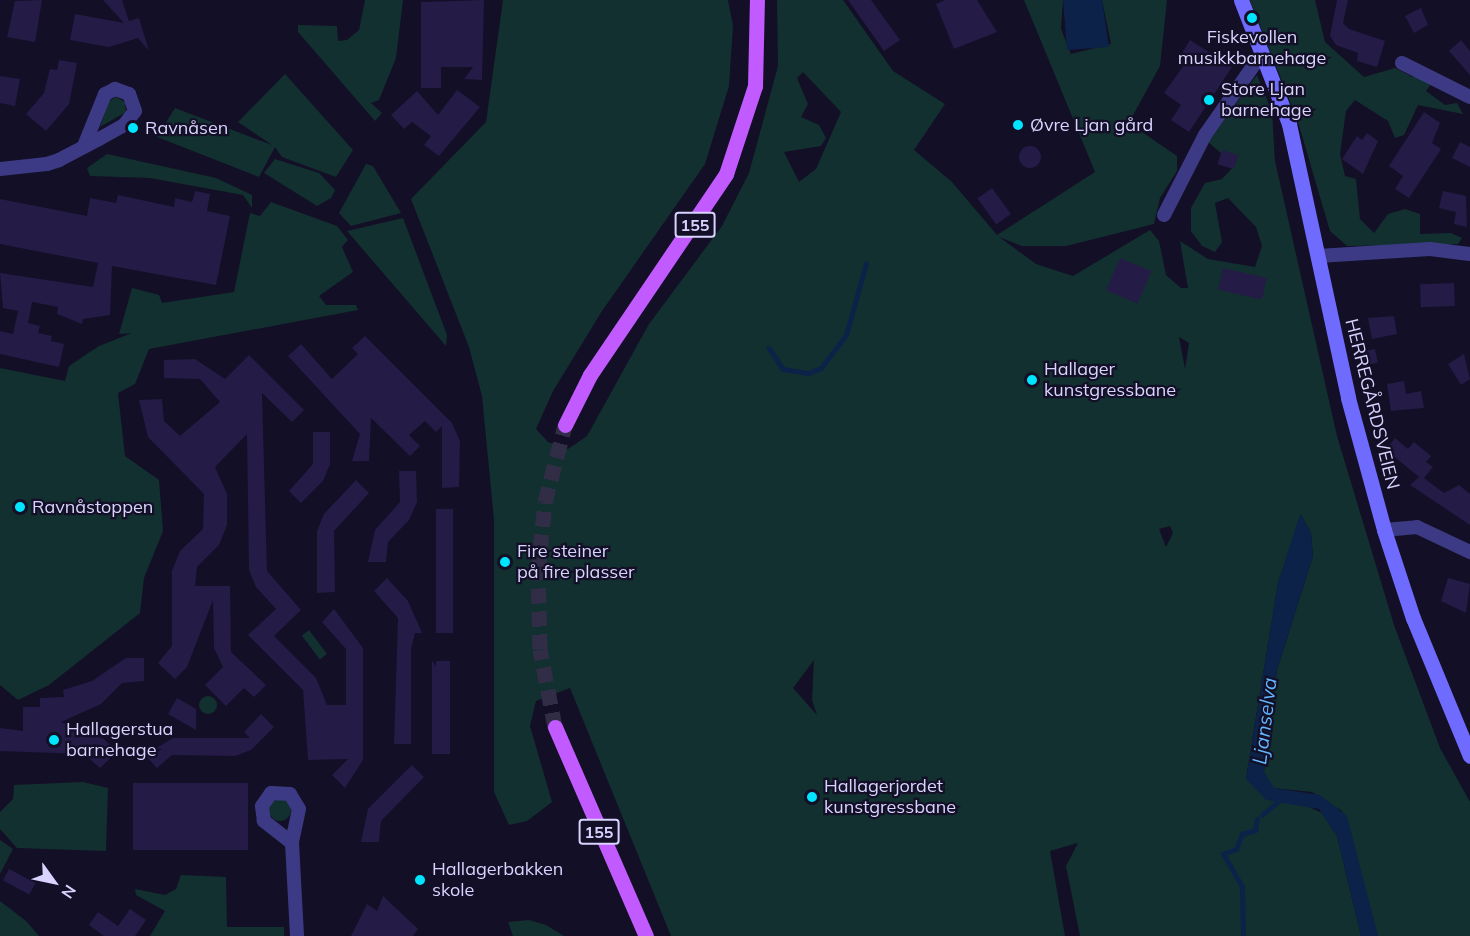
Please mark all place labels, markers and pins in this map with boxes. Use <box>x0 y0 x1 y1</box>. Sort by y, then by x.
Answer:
marker: Fiskevollen musikkbarnehage <box>1245 11 1259 25</box>
place label: Fiskevollen musikkbarnehage <box>1178 27 1326 70</box>
place label: Store Ljan barnehage <box>1221 79 1311 122</box>
marker: Store Ljan barnehage <box>1202 93 1216 107</box>
place label: Øvre Ljan gård <box>1030 114 1153 136</box>
place label: Ravnåsen <box>145 117 228 139</box>
marker: Øvre Ljan gård <box>1011 118 1025 132</box>
marker: Ravnåsen <box>126 121 140 135</box>
place label: Hallager kunstgressbane <box>1044 359 1176 401</box>
marker: Hallager kunstgressbane <box>1025 373 1039 387</box>
place label: Ravnåstoppen <box>32 496 153 518</box>
marker: Ravnåstoppen <box>13 500 27 514</box>
place label: Fire steiner på fire plasser <box>517 541 635 584</box>
marker: Fire steiner på fire plasser <box>498 555 512 569</box>
place label: Hallagerstua barnehage <box>66 719 173 762</box>
marker: Hallagerstua barnehage <box>47 733 61 747</box>
place label: Hallagerjordet kunstgressbane <box>824 776 956 818</box>
marker: Hallagerjordet kunstgressbane <box>805 790 819 804</box>
place label: Hallagerbakken skole <box>432 859 563 902</box>
marker: Hallagerbakken skole <box>413 873 427 887</box>

